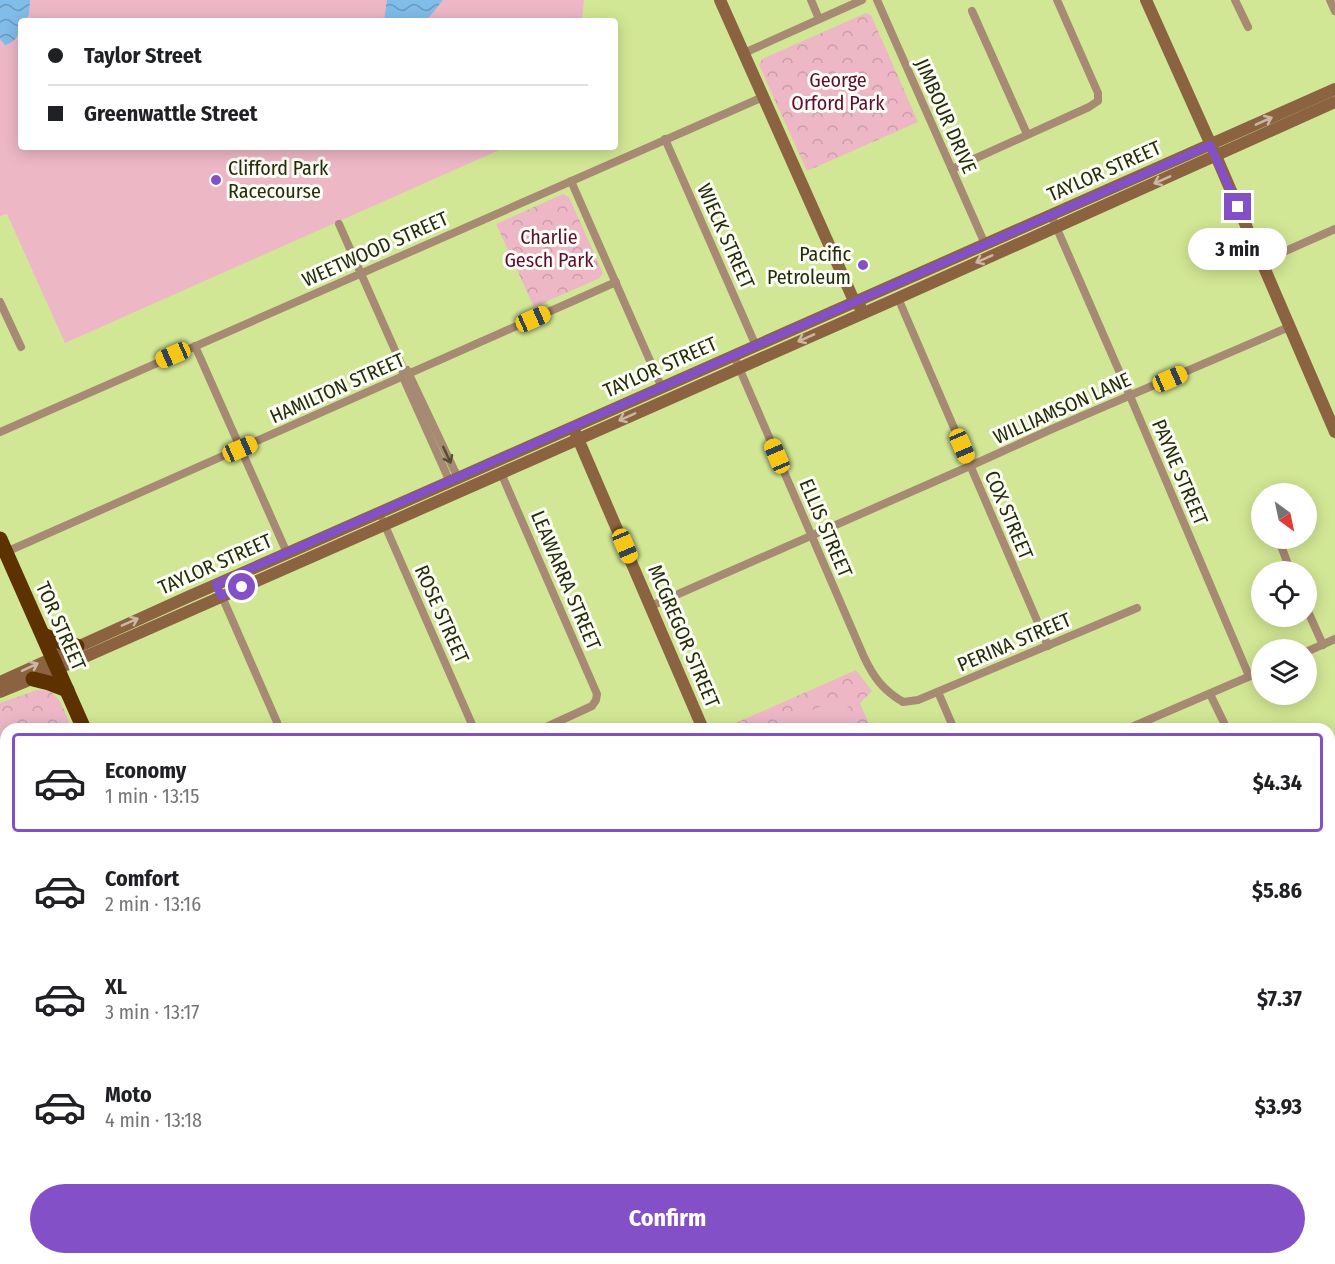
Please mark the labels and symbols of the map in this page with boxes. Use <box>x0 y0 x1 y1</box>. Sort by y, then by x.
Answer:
street label: JIMBOUR DRIVE <box>910 55 982 177</box>
park label: George Orford Park <box>791 68 885 115</box>
one-way arrow <box>1254 115 1273 126</box>
street label: TAYLOR STREET <box>1044 135 1165 207</box>
place label: Clifford Park Racecourse <box>228 156 329 203</box>
marker: Clifford Park Racecourse <box>209 173 223 187</box>
one-way arrow <box>1154 174 1172 186</box>
street label: WIECK STREET <box>692 180 760 293</box>
route end <box>1224 193 1251 220</box>
street label: WEETWOOD STREET <box>298 206 452 292</box>
park label: Charlie Gesch Park <box>504 225 594 272</box>
callout: 3 min <box>1188 228 1288 270</box>
place label: Pacific Petroleum <box>767 242 851 289</box>
one-way arrow <box>975 254 994 265</box>
marker: Pacific Petroleum <box>856 258 870 272</box>
car <box>513 303 553 335</box>
street label: TAYLOR STREET <box>600 331 721 403</box>
one-way arrow <box>797 333 815 344</box>
car <box>153 339 193 371</box>
street label: HAMILTON STREET <box>266 347 409 428</box>
car <box>1150 363 1190 395</box>
street label: WILLIAMSON LANE <box>990 367 1134 449</box>
one-way arrow <box>619 411 637 423</box>
street label: PAYNE STREET <box>1147 415 1213 529</box>
car <box>947 426 977 466</box>
car <box>220 433 260 465</box>
car <box>762 436 792 476</box>
one-way arrow <box>442 445 454 463</box>
street label: COX STREET <box>980 467 1039 564</box>
street label: ELLIS STREET <box>795 475 858 582</box>
north arrow <box>1251 483 1317 549</box>
street label: LEAWARRA STREET <box>526 507 606 654</box>
car <box>610 526 640 566</box>
street label: TAYLOR STREET <box>155 528 276 600</box>
street label: ROSE STREET <box>410 561 475 667</box>
street label: MCGREGOR STREET <box>643 561 725 712</box>
route start <box>228 573 255 600</box>
street label: TOR STREET <box>31 578 91 675</box>
street label: PERINA STREET <box>954 607 1075 677</box>
one-way arrow <box>121 616 139 628</box>
one-way arrow <box>21 661 39 673</box>

